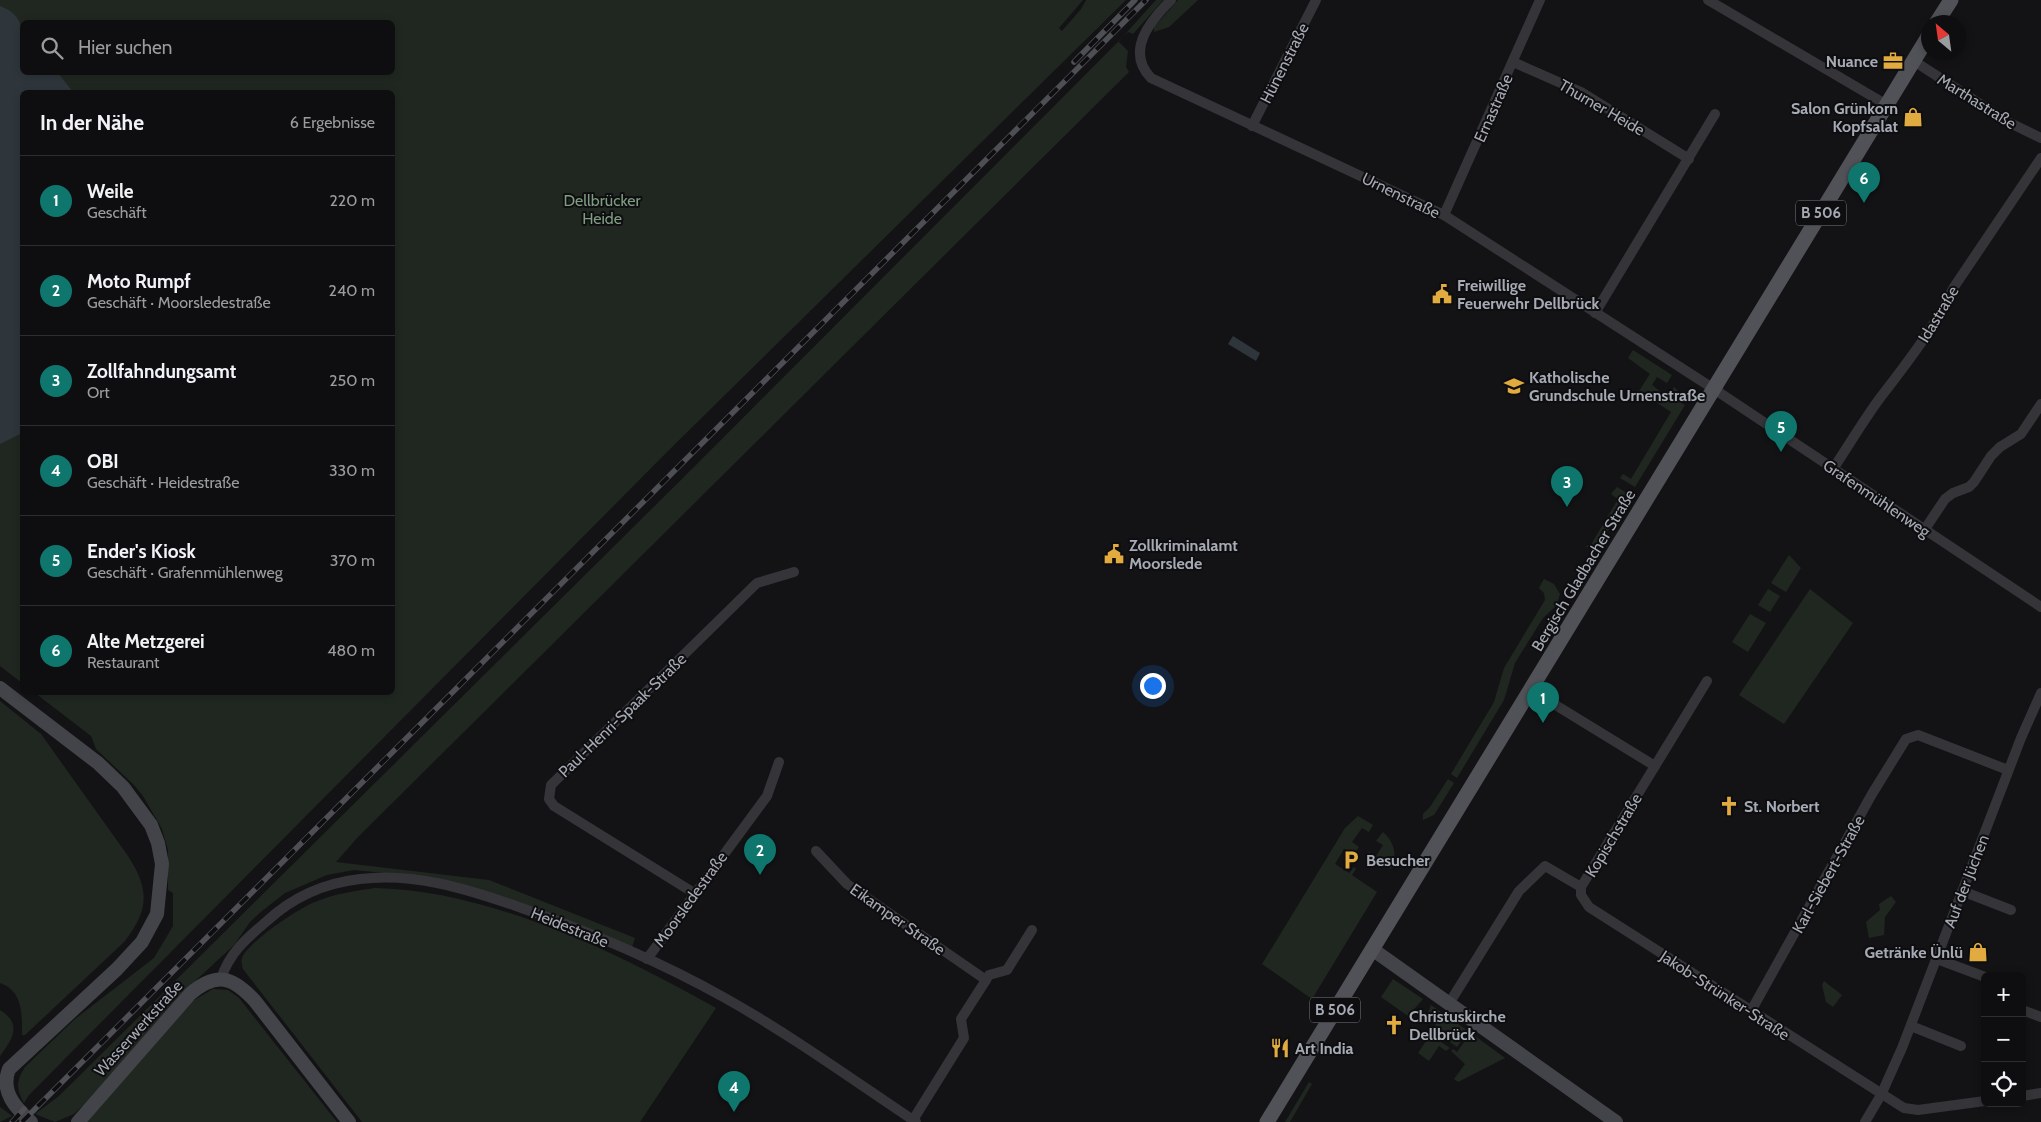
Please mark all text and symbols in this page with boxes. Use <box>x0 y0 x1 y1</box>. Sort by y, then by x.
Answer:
north arrow <box>1921 15 1966 60</box>
search box <box>20 20 395 75</box>
street label: Hünenstraße <box>1256 20 1313 107</box>
icon: search <box>38 34 66 62</box>
text: Hier suchen <box>78 36 172 59</box>
office icon: Nuance <box>1882 50 1904 72</box>
place label: Nuance <box>1826 52 1878 71</box>
street label: Marthastraße <box>1934 70 2020 133</box>
street label: Ernastraße <box>1470 71 1517 145</box>
street label: Thurner Heide <box>1555 75 1648 140</box>
place label: Salon Grünkorn Kopfsalat <box>1791 99 1898 136</box>
shop icon: Salon Grünkorn Kopfsalat <box>1902 106 1924 128</box>
text: In der Nähe <box>40 110 144 135</box>
text: 6 Ergebnisse <box>290 113 375 132</box>
pin: 6 <box>1848 162 1880 203</box>
street label: Urnenstraße <box>1359 168 1443 222</box>
text: Weile <box>87 180 134 203</box>
text: 1 <box>53 191 59 210</box>
text: 220 m <box>329 191 375 210</box>
park label: Dellbrücker Heide <box>564 191 641 228</box>
road number: B 506 <box>1796 200 1846 226</box>
text: Geschäft <box>87 203 147 222</box>
text: Moto Rumpf <box>87 270 191 293</box>
place label: Freiwillige Feuerwehr Dellbrück <box>1457 276 1599 313</box>
text: 2 <box>52 281 60 300</box>
text: 240 m <box>329 281 375 300</box>
public building icon: Freiwillige Feuerwehr Dellbrück <box>1431 283 1453 305</box>
street label: Idastraße <box>1914 283 1963 346</box>
text: Geschäft · Moorsledestraße <box>87 293 271 312</box>
text: Zollfahndungsamt <box>87 360 236 383</box>
place label: Katholische Grundschule Urnenstraße <box>1529 368 1705 405</box>
text: 3 <box>52 371 60 390</box>
text: 250 m <box>329 371 375 390</box>
school or university icon: Katholische Grundschule Urnenstraße <box>1503 375 1525 397</box>
text: Ort <box>87 383 110 402</box>
pin: 5 <box>1765 411 1797 452</box>
text: OBI <box>87 450 119 473</box>
street label: Grafenmühlenweg <box>1820 456 1935 542</box>
text: 4 <box>51 461 61 480</box>
text: 330 m <box>329 461 375 480</box>
pin: 3 <box>1551 466 1583 507</box>
text: Geschäft · Heidestraße <box>87 473 239 492</box>
street label: Bergisch Gladbacher Straße <box>1528 486 1639 655</box>
place label: Zollkriminalamt Moorslede <box>1129 536 1238 573</box>
text: Ender's Kiosk <box>87 540 196 563</box>
public building icon: Zollkriminalamt Moorslede <box>1103 543 1125 565</box>
text: 5 <box>52 551 60 570</box>
text: 370 m <box>330 551 375 570</box>
text: Geschäft · Grafenmühlenweg <box>87 563 283 582</box>
text: Alte Metzgerei <box>87 630 205 653</box>
text: 6 <box>52 641 61 660</box>
text: 480 m <box>327 641 375 660</box>
street label: Paul-Henri-Spaak-Straße <box>555 649 690 781</box>
text: Restaurant <box>87 653 159 672</box>
your location <box>1140 673 1166 699</box>
pin: 1 <box>1527 682 1559 723</box>
street label: Kopischstraße <box>1581 790 1646 881</box>
church icon: St. Norbert <box>1718 795 1740 817</box>
place label: St. Norbert <box>1744 797 1820 816</box>
street label: Karl-Siebert-Straße <box>1788 812 1869 936</box>
street label: Auf der Jüchen <box>1940 832 1993 930</box>
pin: 2 <box>744 834 776 875</box>
street label: Moorsledestraße <box>649 848 731 951</box>
parking icon: Besucher <box>1340 849 1362 871</box>
place label: Besucher <box>1366 851 1430 870</box>
street label: Eikamper Straße <box>847 880 949 959</box>
street label: Heidestraße <box>528 903 611 952</box>
shop icon: Getränke Ünlü <box>1967 941 1989 963</box>
place label: Getränke Ünlü <box>1864 943 1963 962</box>
street label: Jakob-Strünker-Straße <box>1656 946 1793 1044</box>
map controls <box>1981 972 2026 1107</box>
button: + <box>1981 972 2026 1017</box>
street label: Wasserwerkstraße <box>90 976 186 1080</box>
road number: B 506 <box>1310 998 1360 1022</box>
place label: Christuskirche Dellbrück <box>1409 1007 1506 1044</box>
church icon: Christuskirche Dellbrück <box>1383 1014 1405 1036</box>
button: − <box>1981 1017 2026 1062</box>
restaurant icon: Art India <box>1269 1037 1291 1059</box>
place label: Art India <box>1295 1039 1354 1058</box>
button: locate <box>1981 1062 2026 1107</box>
pin: 4 <box>718 1071 750 1112</box>

